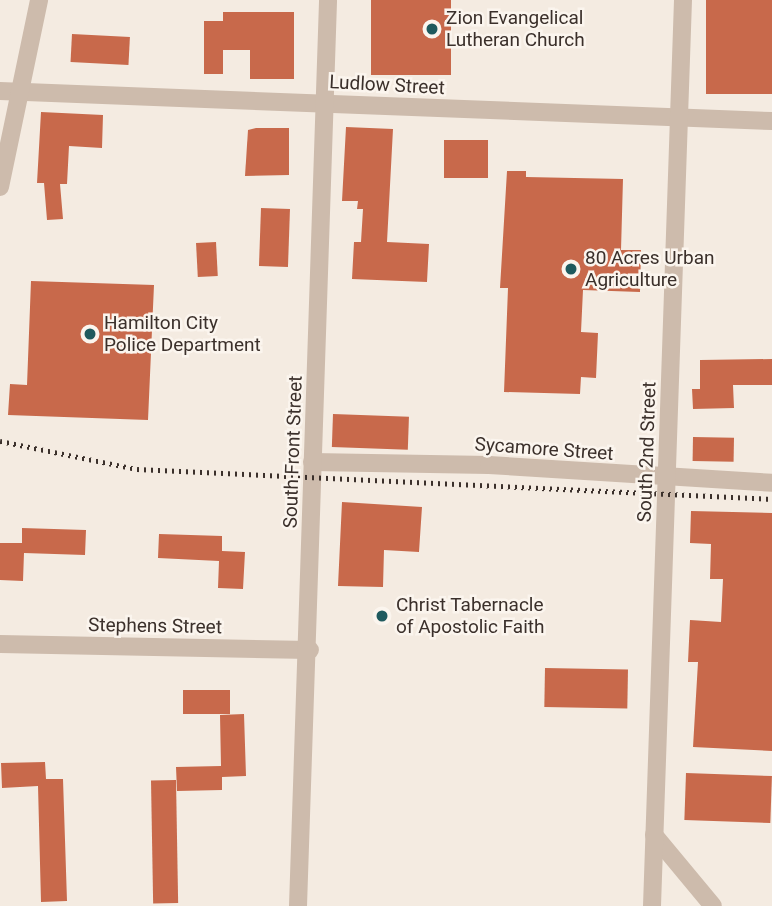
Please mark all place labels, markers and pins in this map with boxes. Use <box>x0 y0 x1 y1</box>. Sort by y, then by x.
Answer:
place label: Zion Evangelical Lutheran Church <box>446 7 585 51</box>
marker: Zion Evangelical Lutheran Church <box>424 21 440 37</box>
place label: 80 Acres Urban Agriculture <box>585 247 715 291</box>
marker: 80 Acres Urban Agriculture <box>563 261 579 277</box>
place label: Hamilton City Police Department <box>104 312 261 356</box>
marker: Hamilton City Police Department <box>82 326 98 342</box>
place label: Christ Tabernacle of Apostolic Faith <box>396 594 544 638</box>
marker: Christ Tabernacle of Apostolic Faith <box>374 608 390 624</box>

